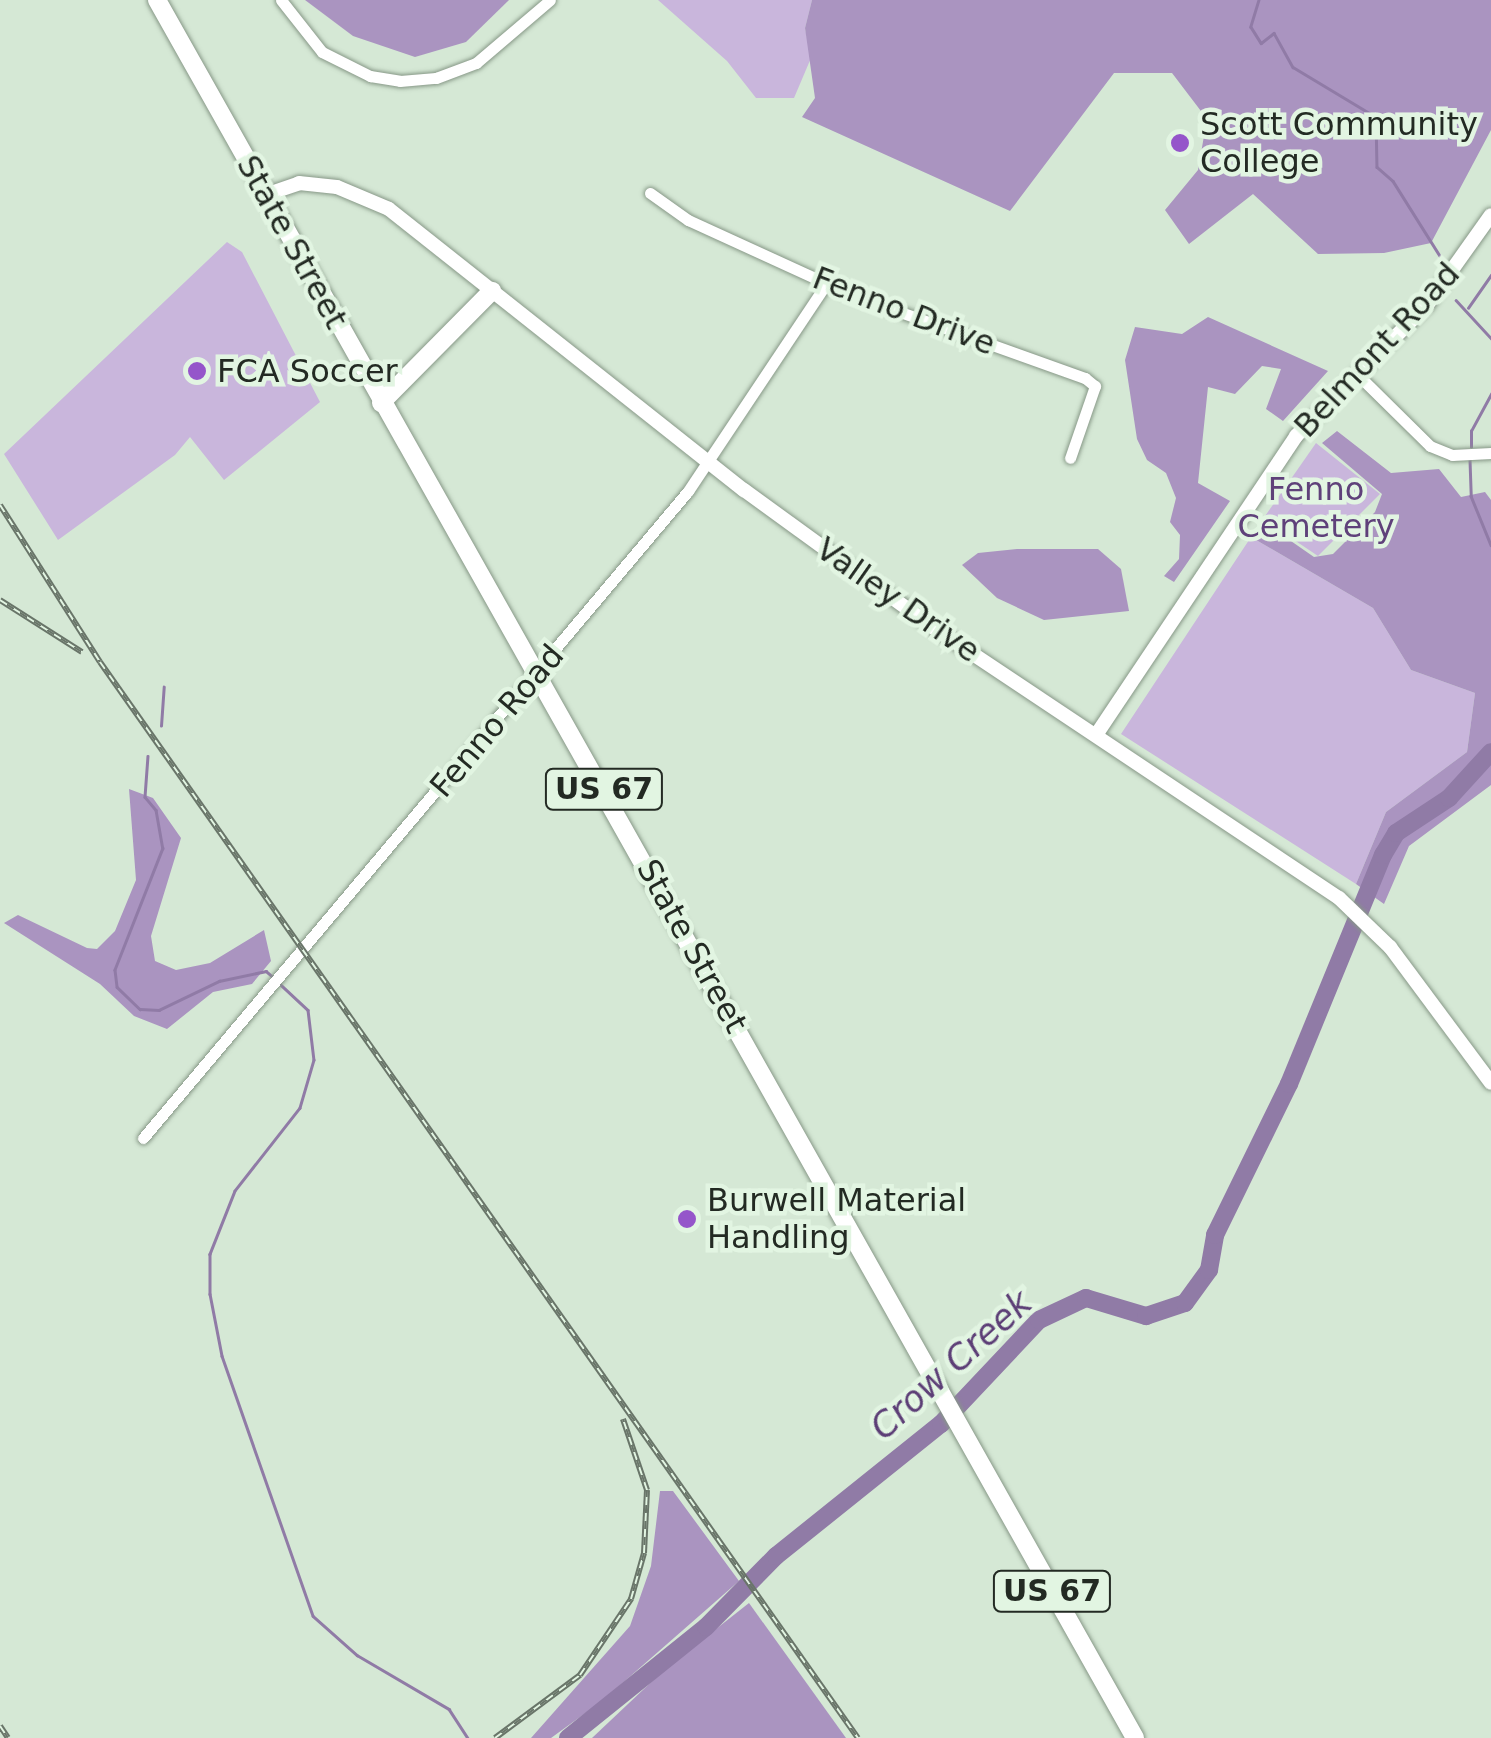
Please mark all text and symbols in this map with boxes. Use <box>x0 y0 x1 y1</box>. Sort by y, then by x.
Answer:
place label: Scott Community College <box>1200 106 1478 181</box>
marker: Scott Community College <box>1169 132 1191 154</box>
street label: State Street <box>229 149 355 335</box>
street label: Belmont Road <box>1286 255 1468 445</box>
street label: Fenno Drive <box>808 259 1000 363</box>
place label: FCA Soccer <box>217 352 398 390</box>
marker: FCA Soccer <box>186 360 208 382</box>
park label: Fenno Cemetery <box>1237 471 1395 546</box>
street label: Valley Drive <box>809 530 987 670</box>
street label: Fenno Road <box>422 637 572 805</box>
road number: US 67 <box>544 764 664 814</box>
street label: State Street <box>629 853 755 1039</box>
place label: Burwell Material Handling <box>707 1182 966 1257</box>
marker: Burwell Material Handling <box>676 1208 698 1230</box>
water label: Crow Creek <box>862 1282 1040 1448</box>
road number: US 67 <box>992 1566 1112 1616</box>

